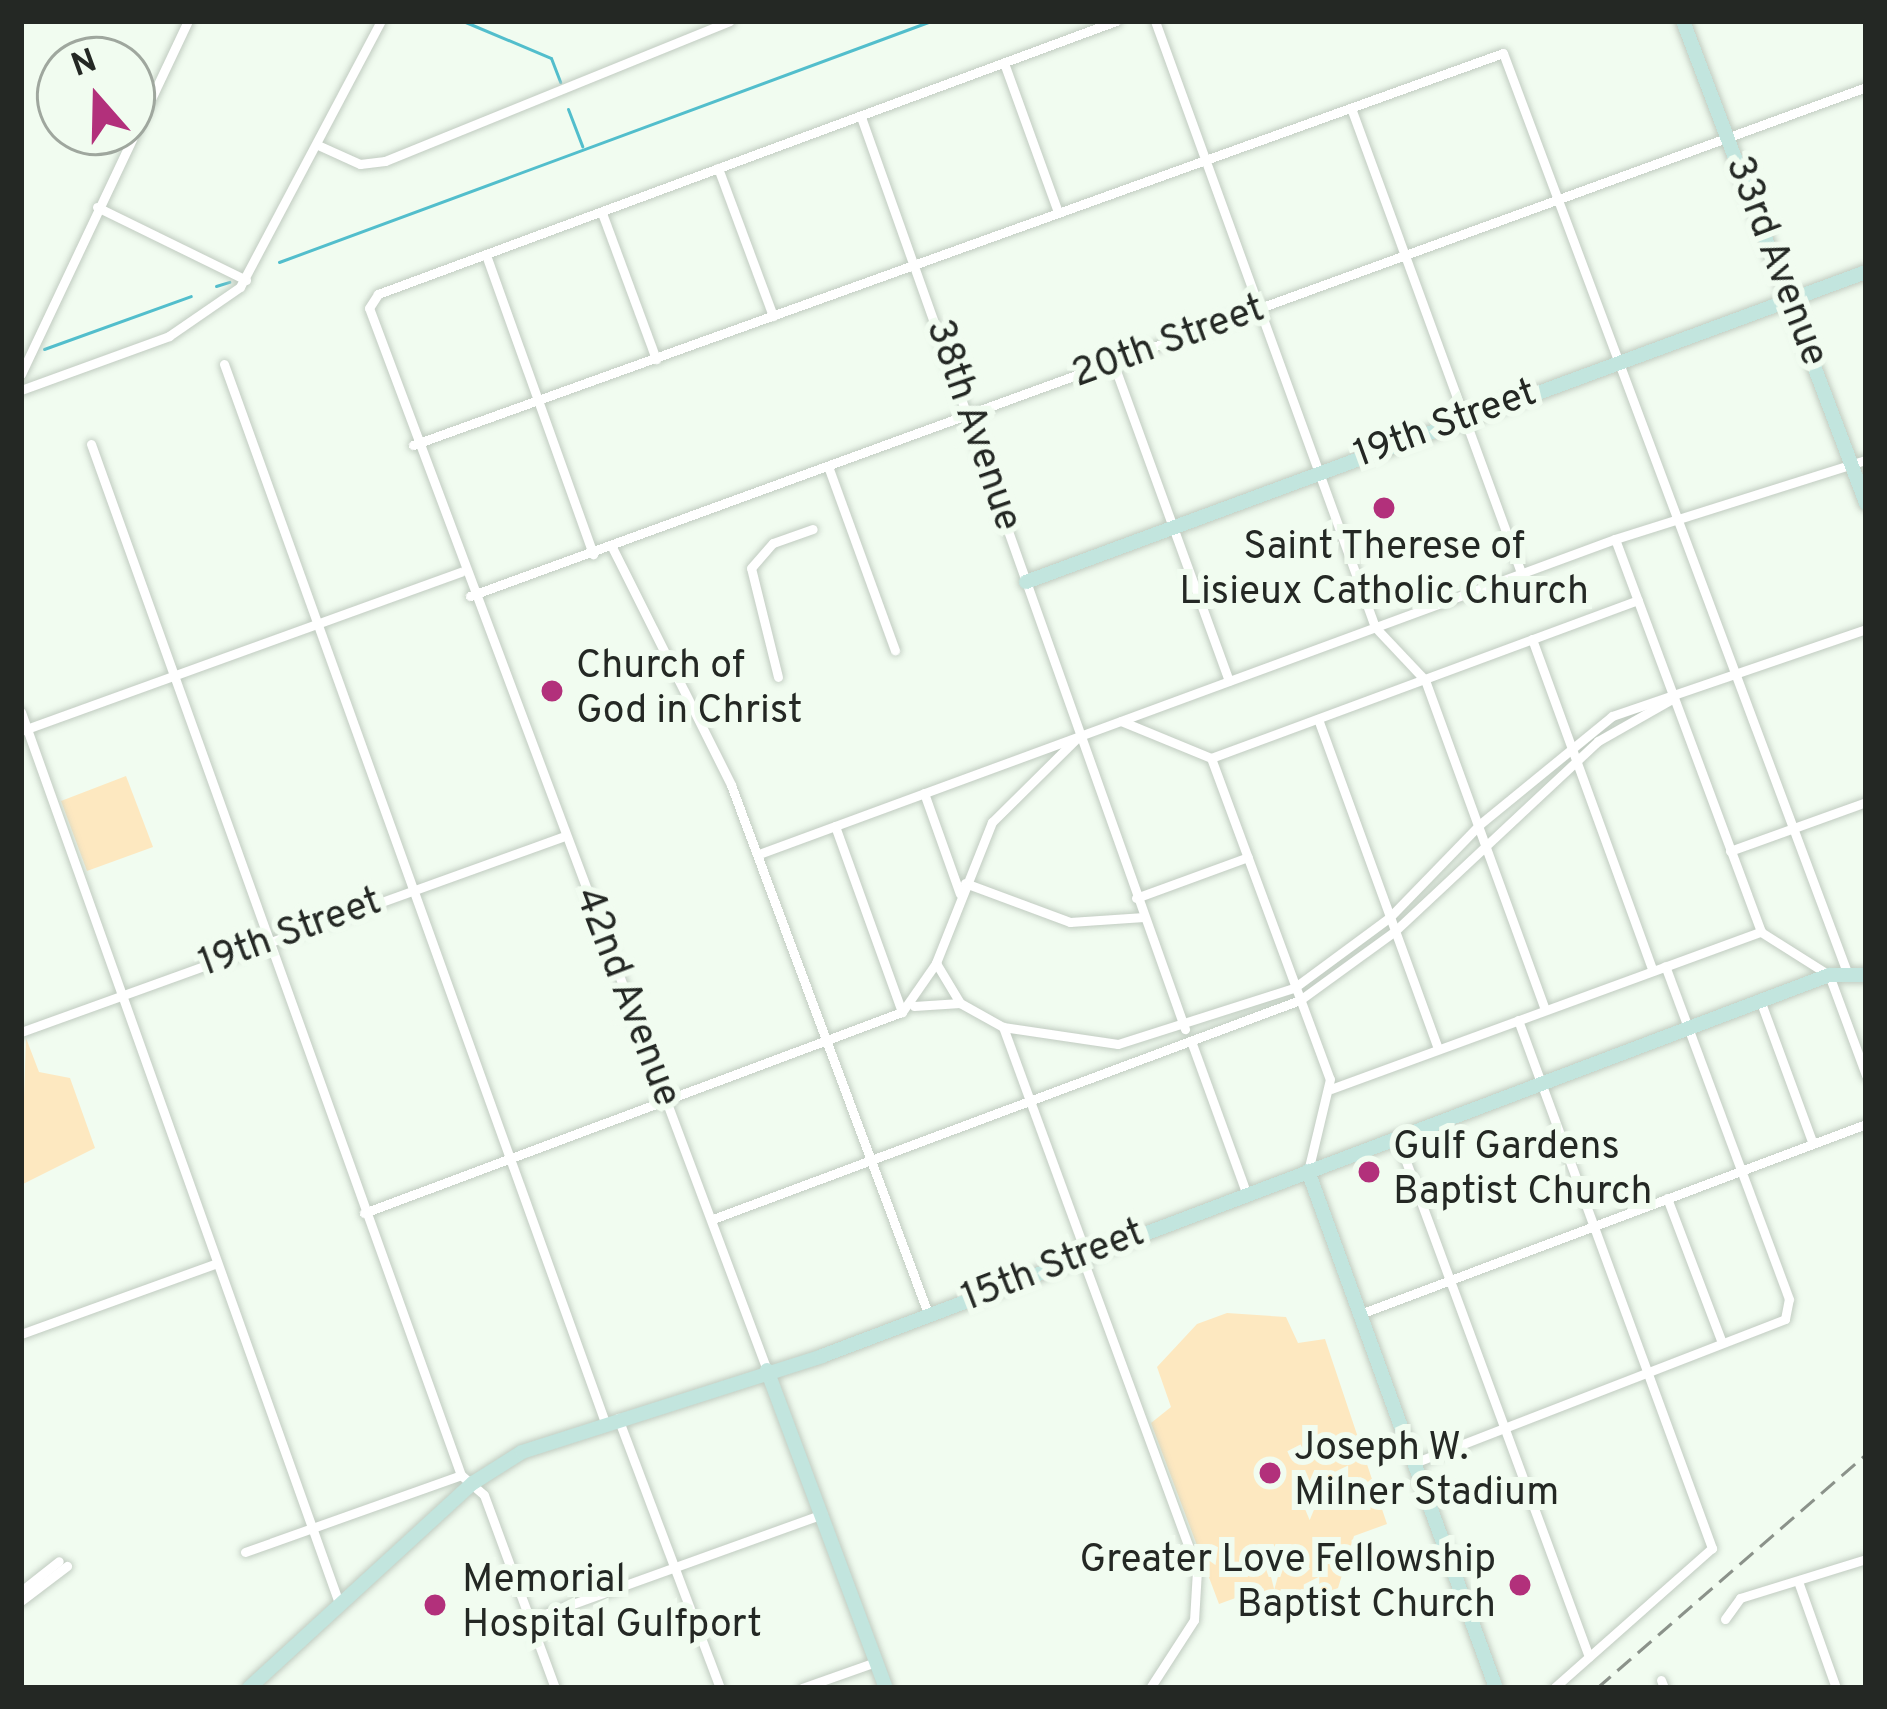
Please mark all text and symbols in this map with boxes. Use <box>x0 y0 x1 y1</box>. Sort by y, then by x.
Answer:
north arrow <box>36 36 156 156</box>
text: N <box>66 41 103 89</box>
street label: 33rd Avenue <box>1712 150 1836 374</box>
street label: 20th Street <box>1066 288 1272 400</box>
street label: 38th Avenue <box>913 313 1029 539</box>
street label: 19th Street <box>1349 371 1543 481</box>
marker: Saint Therese of Lisieux Catholic Church <box>1371 495 1397 521</box>
place label: Saint Therese of Lisieux Catholic Church <box>1179 527 1589 618</box>
place label: Church of God in Christ <box>576 646 803 737</box>
marker: Church of God in Christ <box>539 678 565 704</box>
street label: 19th Street <box>194 880 388 990</box>
street label: 42nd Avenue <box>562 881 688 1115</box>
place label: Gulf Gardens Baptist Church <box>1393 1127 1652 1218</box>
marker: Gulf Gardens Baptist Church <box>1356 1159 1382 1185</box>
street label: 15th Street <box>956 1212 1152 1324</box>
place label: Joseph W. Milner Stadium <box>1294 1428 1559 1519</box>
marker: Joseph W. Milner Stadium <box>1257 1460 1283 1486</box>
place label: Greater Love Fellowship Baptist Church <box>1079 1540 1496 1631</box>
place label: Memorial Hospital Gulfport <box>462 1560 762 1651</box>
marker: Greater Love Fellowship Baptist Church <box>1507 1572 1533 1598</box>
marker: Memorial Hospital Gulfport <box>419 1589 451 1621</box>

